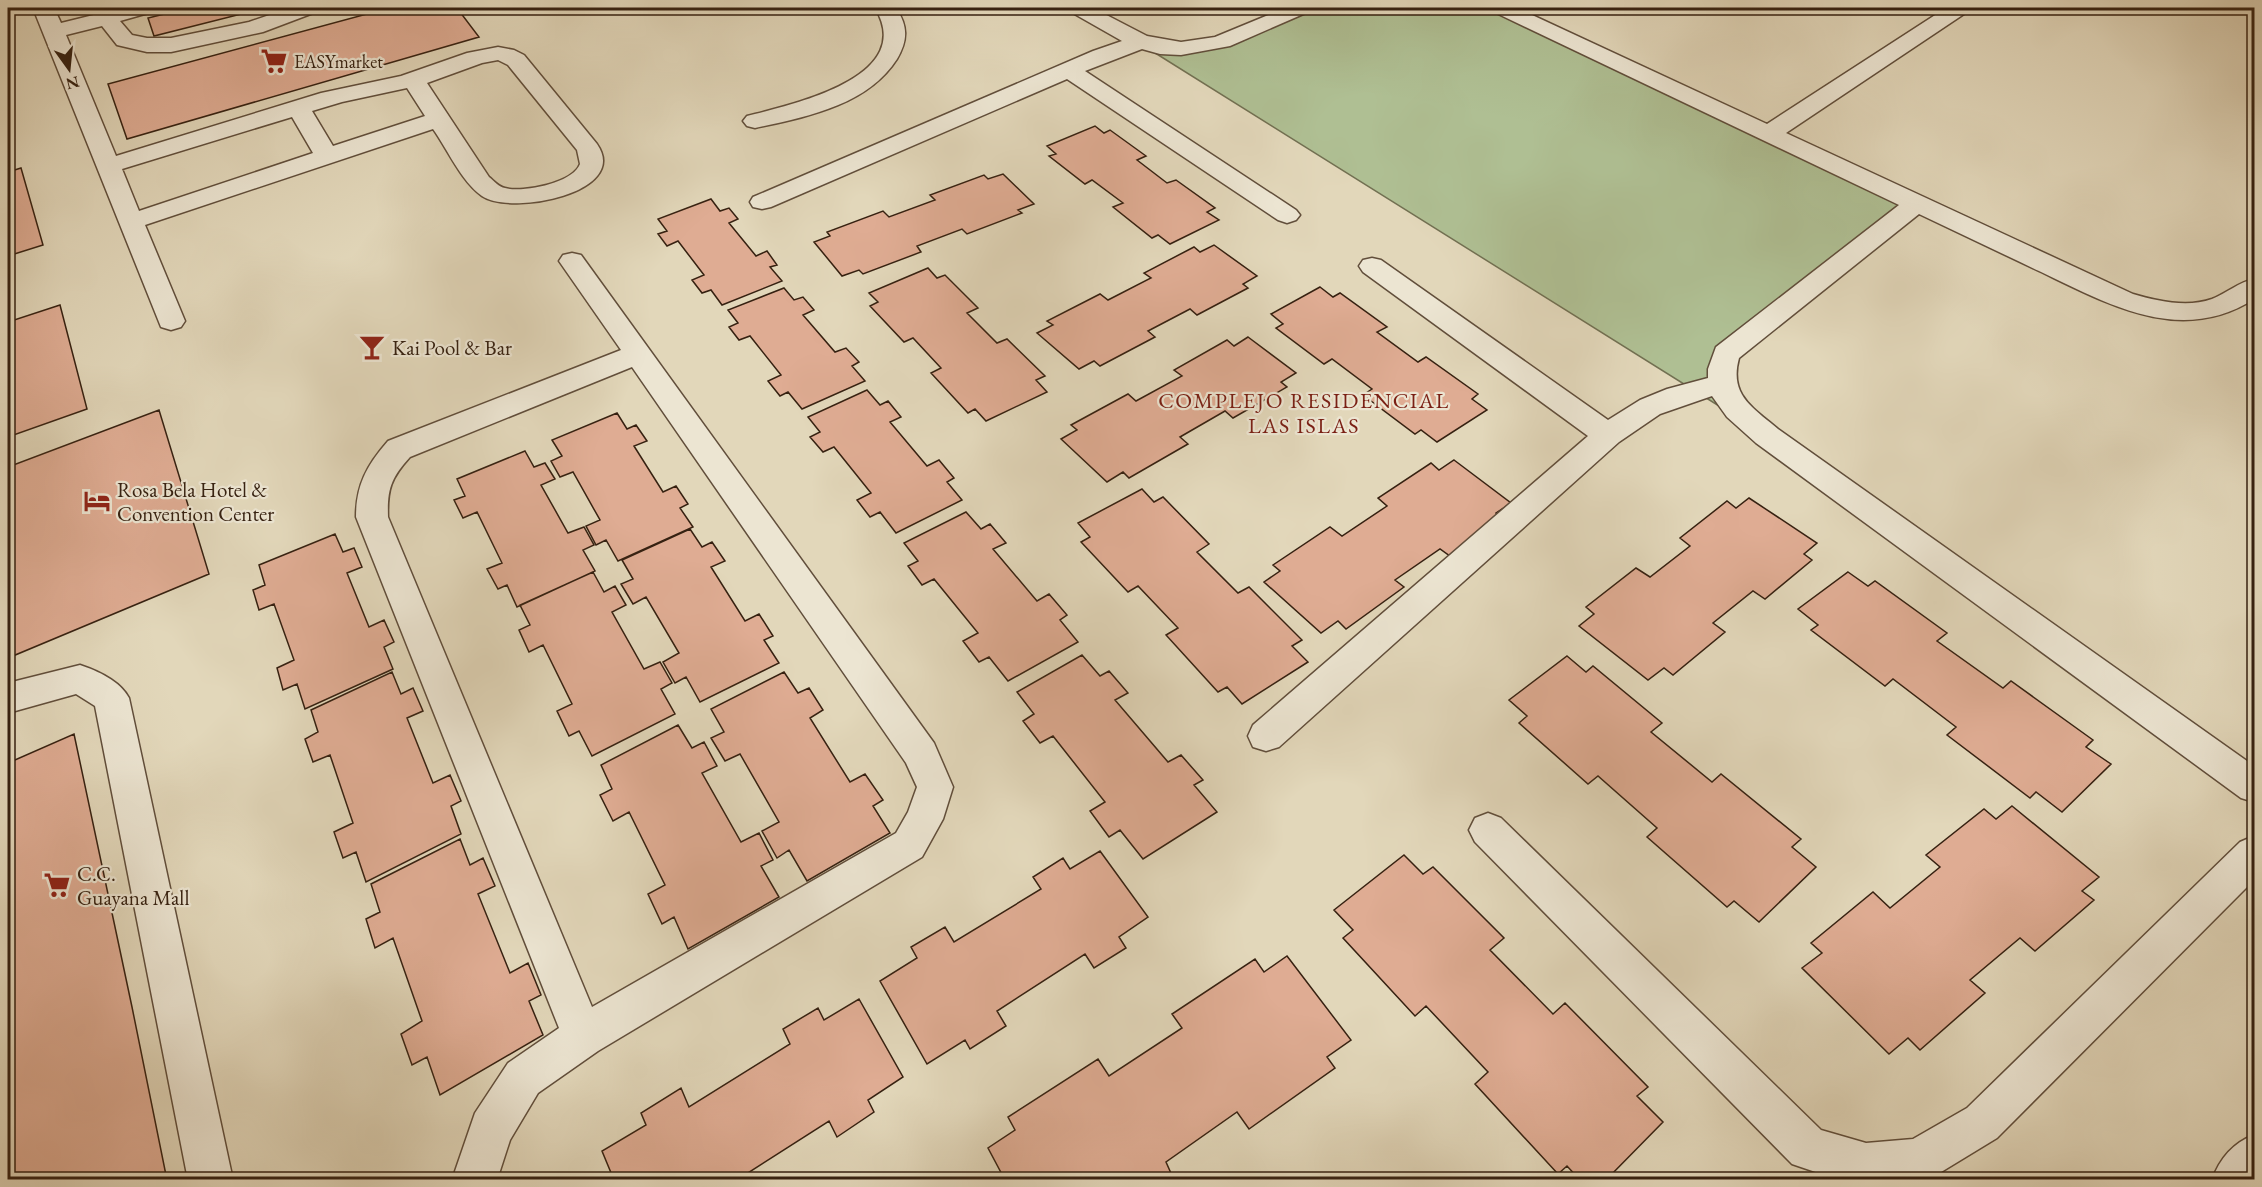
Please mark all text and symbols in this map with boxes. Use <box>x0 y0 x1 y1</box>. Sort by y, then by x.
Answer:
north arrow <box>39 39 99 99</box>
supermarket icon: EASYmarket <box>259 46 289 76</box>
place label: EASYmarket <box>294 50 383 73</box>
text: N <box>64 71 82 95</box>
bar icon: Kai Pool & Bar <box>357 332 387 362</box>
place label: Kai Pool & Bar <box>392 334 512 361</box>
district label: COMPLEJO RESIDENCIAL LAS ISLAS <box>1158 386 1450 440</box>
place label: Rosa Bela Hotel & Convention Center <box>117 476 274 527</box>
hotel icon: Rosa Bela Hotel & Convention Center <box>82 486 112 516</box>
place label: C.C. Guayana Mall <box>77 860 189 911</box>
supermarket icon: C.C. Guayana Mall <box>42 870 72 900</box>

